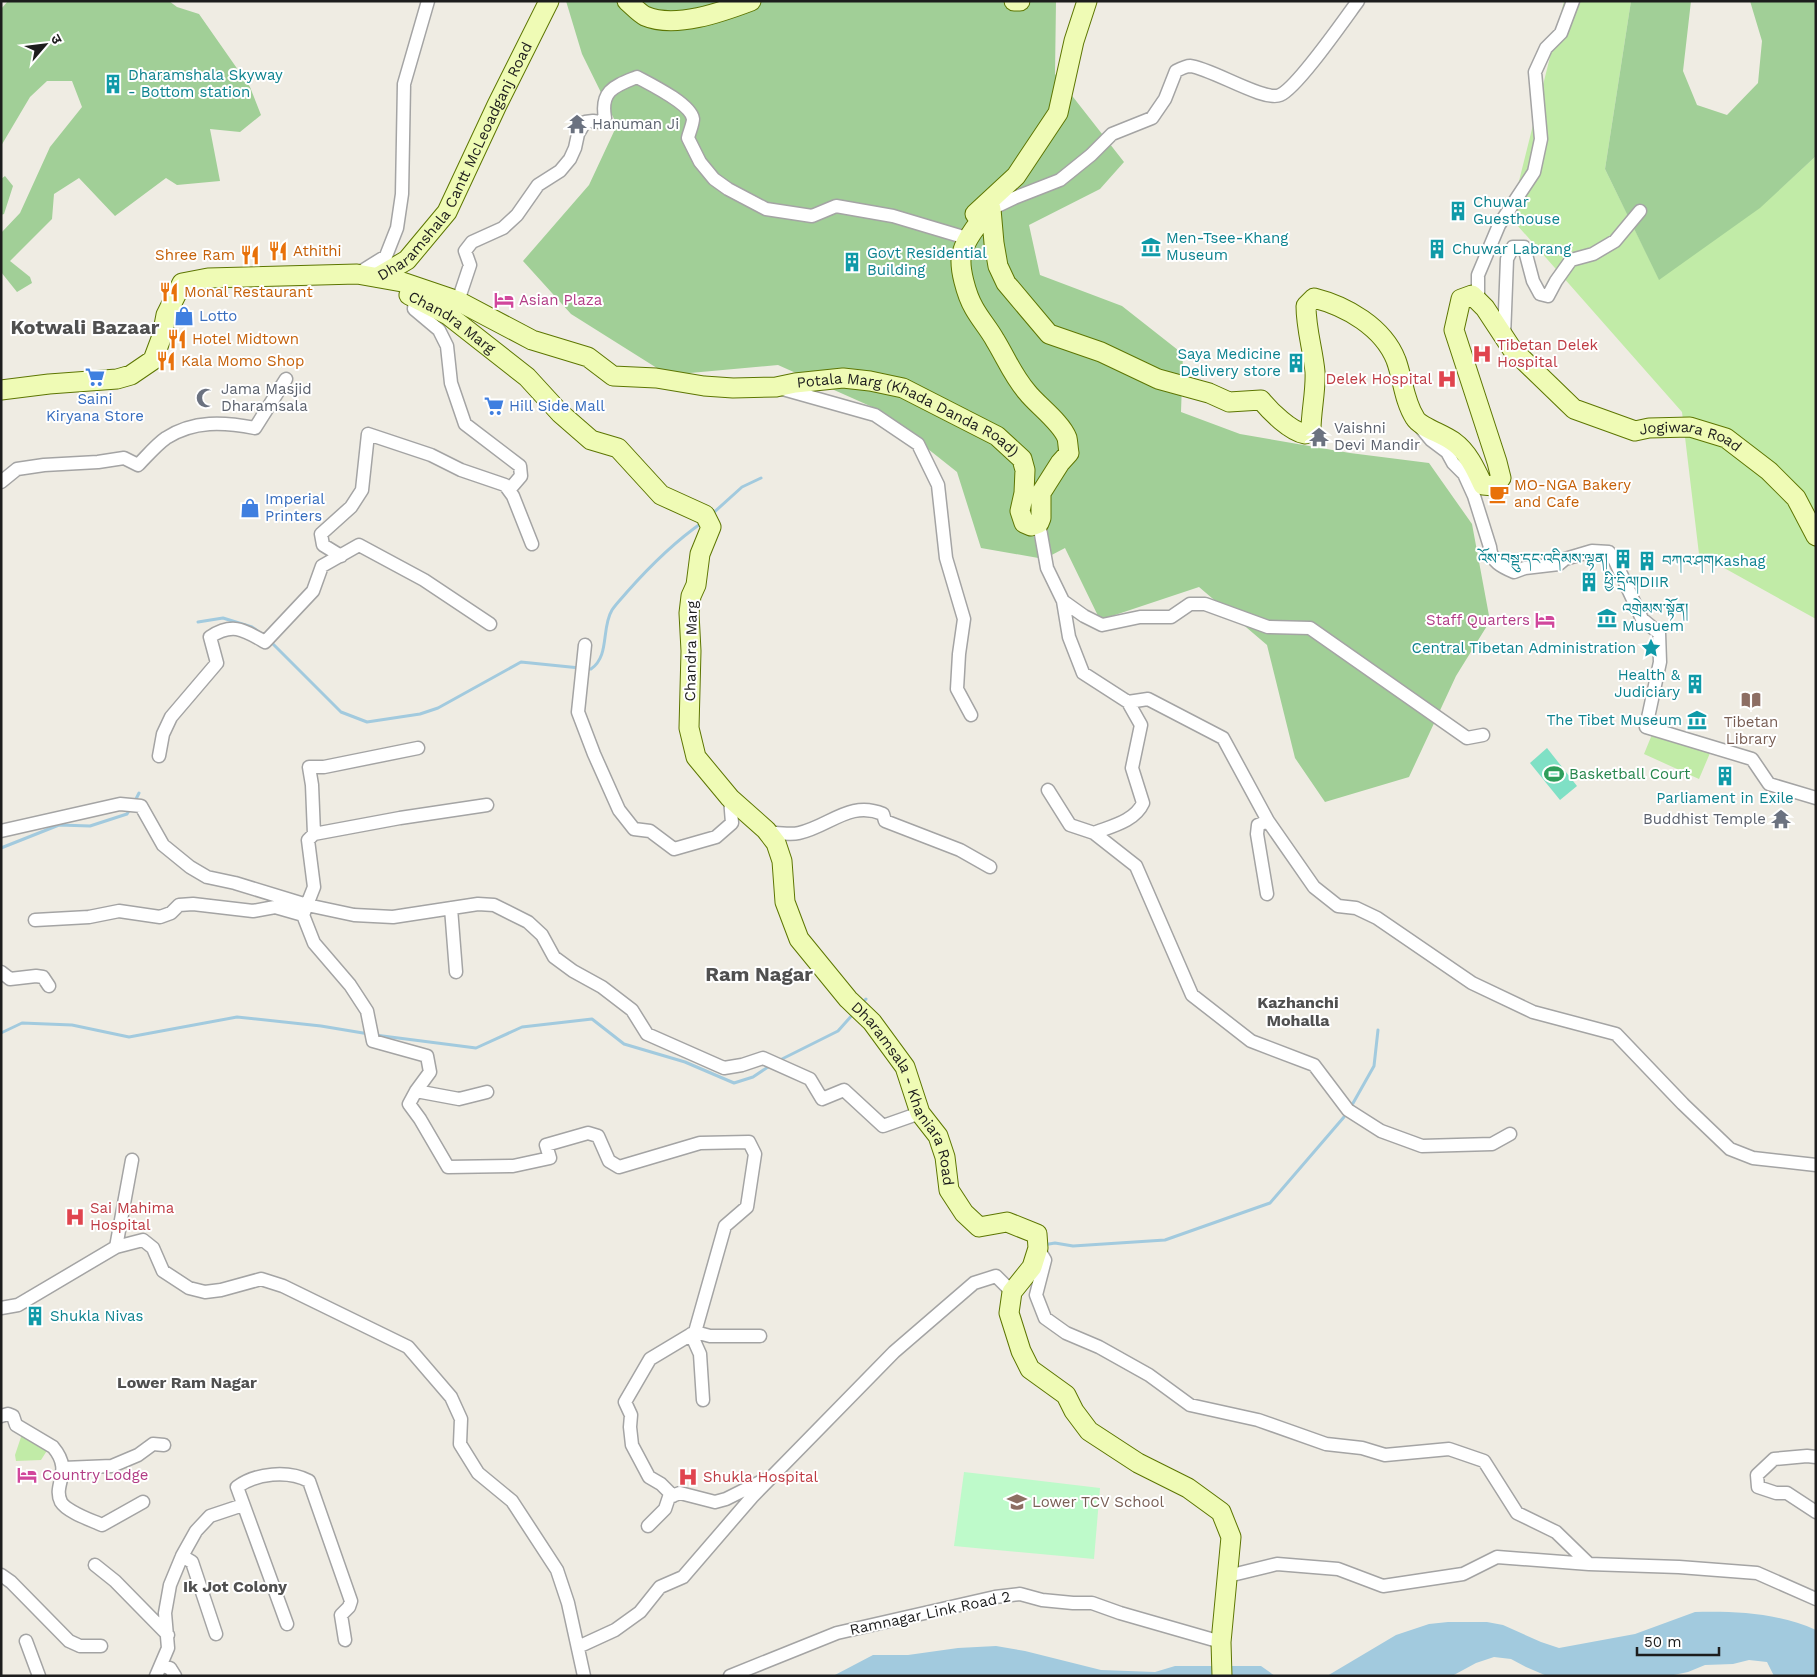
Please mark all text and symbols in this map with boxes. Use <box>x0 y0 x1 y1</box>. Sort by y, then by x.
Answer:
north arrow <box>20 20 70 70</box>
text: उ <box>47 32 66 47</box>
street label: Dharamshala Cantt McLeoadganj Road <box>374 39 536 284</box>
place label: Dharamshala Skyway - Bottom station <box>128 66 283 101</box>
building icon: Dharamshala Skyway - Bottom station <box>102 73 124 95</box>
temple icon: Hanuman Ji <box>566 113 588 135</box>
place label: Hanuman Ji <box>592 115 679 133</box>
place label: Chuwar Guesthouse <box>1473 193 1560 228</box>
building icon: Chuwar Guesthouse <box>1447 200 1469 222</box>
place label: Men-Tsee-Khang Museum <box>1166 229 1288 264</box>
museum icon: Men-Tsee-Khang Museum <box>1140 236 1162 258</box>
building icon: Chuwar Labrang <box>1426 238 1448 260</box>
restaurant icon: Athithi <box>267 240 289 262</box>
place label: Chuwar Labrang <box>1452 240 1571 258</box>
place label: Athithi <box>293 242 342 260</box>
restaurant icon: Shree Ram <box>239 244 261 266</box>
place label: Govt Residential Building <box>867 244 987 279</box>
place label: Shree Ram <box>155 246 235 264</box>
building icon: Govt Residential Building <box>841 251 863 273</box>
restaurant icon: Monal Restaurant <box>158 281 180 303</box>
place label: Monal Restaurant <box>184 283 314 301</box>
street label: Chandra Marg <box>405 287 499 358</box>
hotel icon: Asian Plaza <box>493 289 515 311</box>
place label: Asian Plaza <box>519 291 603 309</box>
shop icon: Lotto <box>173 305 195 327</box>
place label: Lotto <box>199 307 237 325</box>
district label: Kotwali Bazaar <box>11 315 160 339</box>
restaurant icon: Hotel Midtown <box>166 328 188 350</box>
place label: Hotel Midtown <box>192 330 299 348</box>
place label: Tibetan Delek Hospital <box>1497 336 1599 371</box>
hospital icon: Tibetan Delek Hospital <box>1471 343 1493 365</box>
place label: Saya Medicine Delivery store <box>1178 345 1281 380</box>
restaurant icon: Kala Momo Shop <box>155 350 177 372</box>
place label: Kala Momo Shop <box>181 352 304 370</box>
building icon: Saya Medicine Delivery store <box>1285 352 1307 374</box>
supermarket icon: Saini Kiryana Store <box>84 366 106 388</box>
hospital icon: Delek Hospital <box>1436 368 1458 390</box>
street label: Potala Marg (Khada Danda Road) <box>796 369 1022 460</box>
place label: Delek Hospital <box>1325 370 1432 388</box>
place label: Jama Masjid Dharamsala <box>221 380 312 415</box>
mosque icon: Jama Masjid Dharamsala <box>195 387 217 409</box>
place label: Saini Kiryana Store <box>46 390 144 425</box>
supermarket icon: Hill Side Mall <box>483 395 505 417</box>
place label: Hill Side Mall <box>509 397 605 415</box>
street label: Jogiwara Road <box>1637 418 1745 456</box>
place label: Vaishni Devi Mandir <box>1334 419 1420 454</box>
temple icon: Vaishni Devi Mandir <box>1308 426 1330 448</box>
place label: MO-NGA Bakery and Cafe <box>1514 476 1631 511</box>
cafe icon: MO-NGA Bakery and Cafe <box>1488 483 1510 505</box>
place label: Imperial Printers <box>265 490 325 525</box>
shop icon: Imperial Printers <box>239 497 261 519</box>
place label: འོས་བསྡུ་དང་འདིམས་ལྷན། <box>1477 547 1608 573</box>
building icon: འོས་བསྡུ་དང་འདིམས་ལྷན། <box>1612 548 1634 570</box>
building icon: བཀའ་ཤགKashag <box>1636 550 1658 572</box>
place label: བཀའ་ཤགKashag <box>1662 552 1766 574</box>
building icon: ཕྱི་དྲིལ།DIIR <box>1578 571 1600 593</box>
place label: ཕྱི་དྲིལ།DIIR <box>1604 571 1669 595</box>
place label: འགྲེམས་སྟོན། Musuem <box>1622 597 1689 635</box>
street label: Chandra Marg <box>681 600 701 702</box>
museum icon: འགྲེམས་སྟོན། Musuem <box>1596 607 1618 629</box>
hotel icon: Staff Quarters <box>1534 609 1556 631</box>
place label: Staff Quarters <box>1426 611 1530 629</box>
place icon: Central Tibetan Administration <box>1640 637 1662 659</box>
place label: Central Tibetan Administration <box>1412 639 1636 657</box>
place label: Health & Judiciary <box>1614 666 1681 701</box>
building icon: Health & Judiciary <box>1684 673 1706 695</box>
library icon: Tibetan Library <box>1740 689 1762 711</box>
museum icon: The Tibet Museum <box>1686 709 1708 731</box>
place label: The Tibet Museum <box>1546 711 1682 729</box>
place label: Tibetan Library <box>1724 713 1778 748</box>
sports icon: Basketball Court <box>1543 763 1565 785</box>
place label: Basketball Court <box>1569 765 1691 783</box>
building icon: Parliament in Exile <box>1714 765 1736 787</box>
place label: Parliament in Exile <box>1656 789 1794 807</box>
temple icon: Buddhist Temple <box>1770 808 1792 830</box>
place label: Buddhist Temple <box>1643 810 1766 828</box>
district label: Ram Nagar <box>705 962 813 986</box>
district label: Kazhanchi Mohalla <box>1257 993 1339 1030</box>
street label: Dharamsala - Khaniara Road <box>847 998 957 1187</box>
place label: Sai Mahima Hospital <box>90 1199 175 1234</box>
hospital icon: Sai Mahima Hospital <box>64 1206 86 1228</box>
building icon: Shukla Nivas <box>24 1305 46 1327</box>
place label: Shukla Nivas <box>50 1307 144 1325</box>
district label: Lower Ram Nagar <box>117 1373 257 1392</box>
hotel icon: Country Lodge <box>16 1464 38 1486</box>
place label: Country Lodge <box>42 1466 148 1484</box>
hospital icon: Shukla Hospital <box>677 1466 699 1488</box>
place label: Shukla Hospital <box>703 1468 818 1486</box>
school or university icon: Lower TCV School <box>1006 1491 1028 1513</box>
place label: Lower TCV School <box>1032 1493 1165 1511</box>
district label: Ik Jot Colony <box>183 1577 288 1596</box>
street label: Ramnagar Link Road 2 <box>848 1587 1012 1639</box>
scale bar <box>1637 1624 1720 1656</box>
text: 50 m <box>1644 1633 1681 1651</box>

